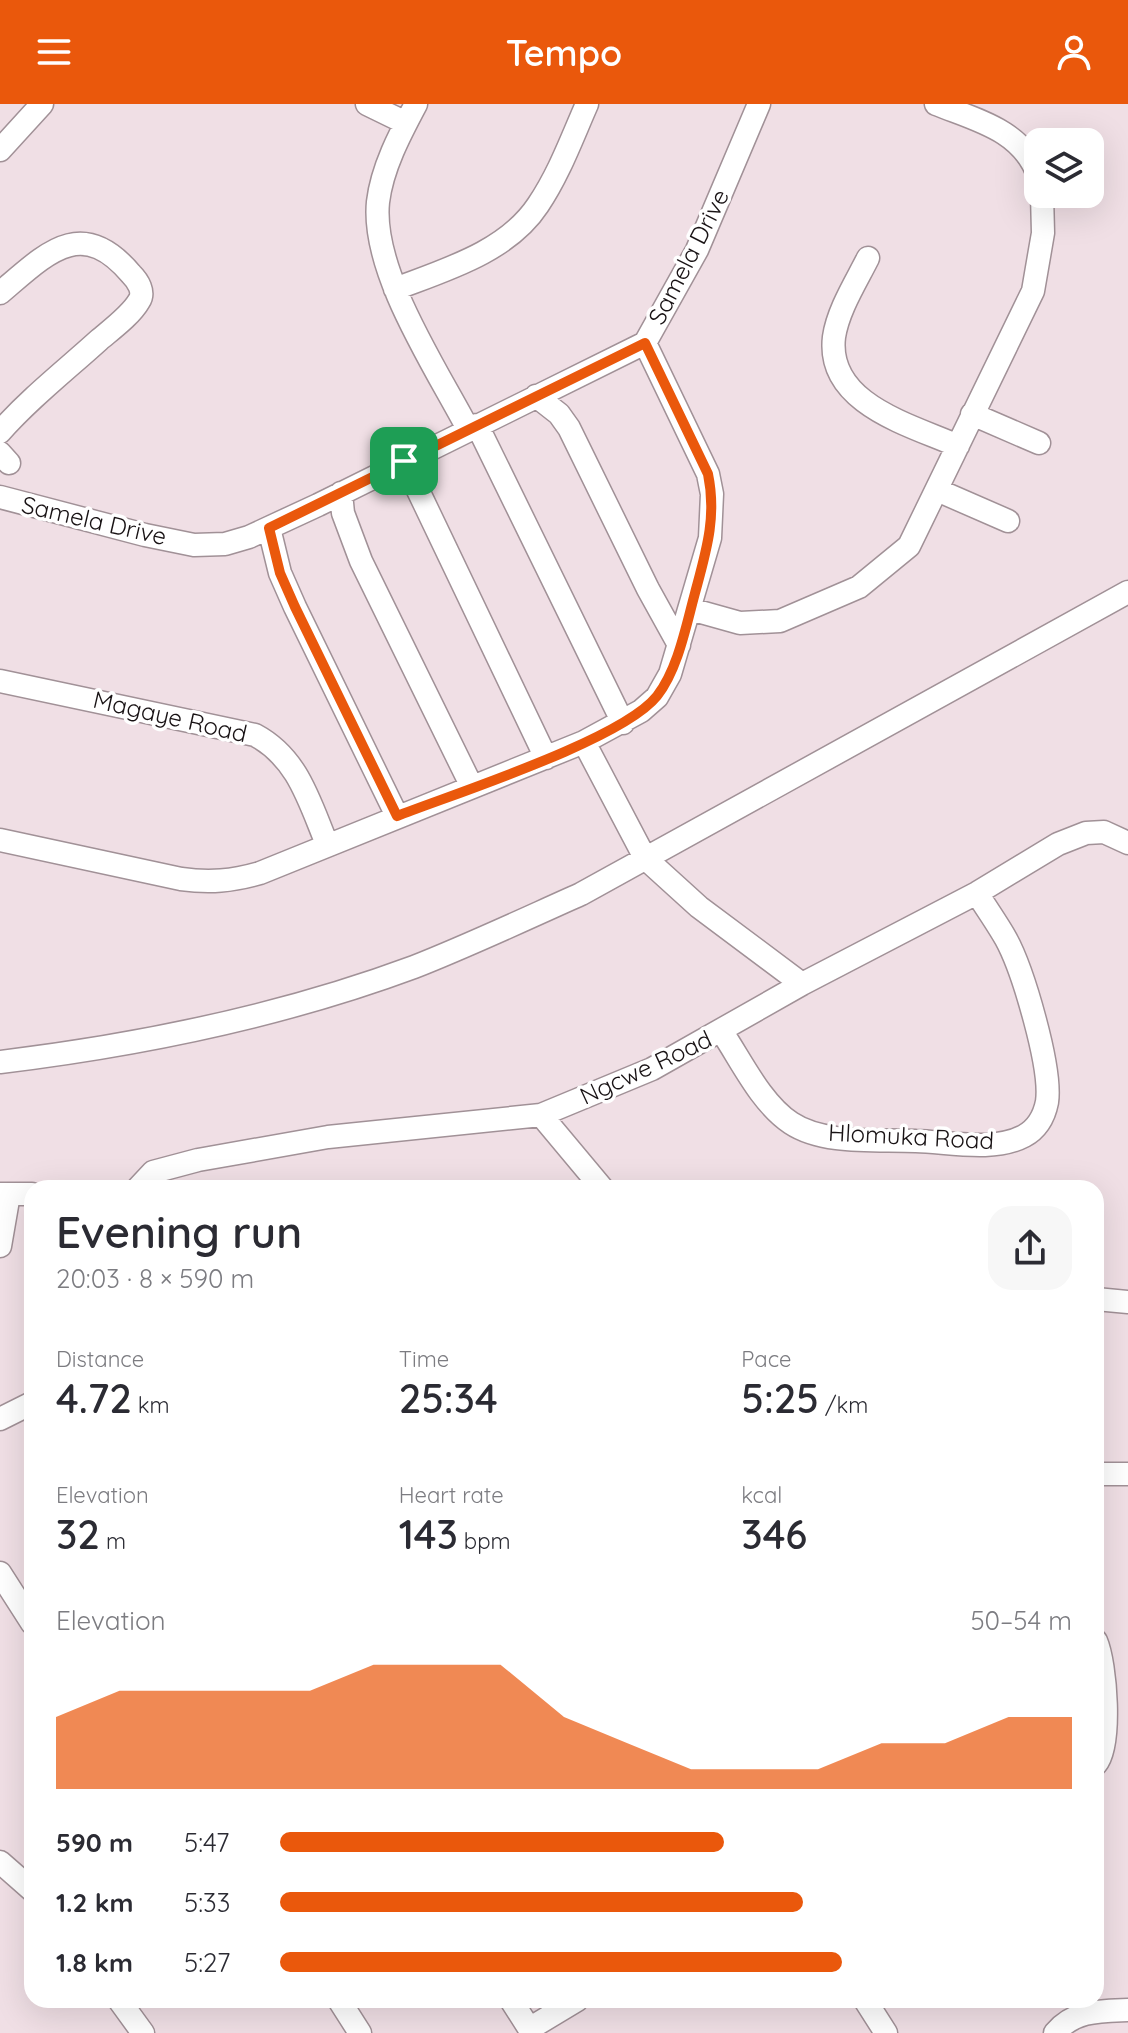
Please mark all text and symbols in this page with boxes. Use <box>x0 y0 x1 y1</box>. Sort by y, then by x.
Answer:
icon: menu <box>32 30 76 74</box>
text: Tempo <box>506 30 622 75</box>
icon: person <box>1052 30 1096 74</box>
map controls <box>1024 128 1104 208</box>
button: layers <box>1024 128 1104 208</box>
street label: Samela Drive <box>641 184 735 329</box>
pin <box>370 427 438 495</box>
icon: arrive <box>382 439 426 483</box>
street label: Samela Drive <box>19 489 170 551</box>
street label: Magaye Road <box>90 684 250 748</box>
street label: Ngcwe Road <box>575 1023 716 1111</box>
street label: Hlomuka Road <box>827 1117 995 1155</box>
text: Evening run <box>56 1204 302 1259</box>
button: share <box>988 1206 1072 1290</box>
text: 20:03 · 8 × 590 m <box>56 1262 254 1295</box>
text: Distance <box>56 1345 144 1373</box>
text: Time <box>399 1345 449 1373</box>
text: Pace <box>741 1345 792 1373</box>
text: 4.72 <box>56 1373 132 1423</box>
text: 25:34 <box>399 1373 498 1423</box>
text: 5:25 <box>741 1373 819 1423</box>
text: km <box>132 1391 170 1419</box>
text: /km <box>819 1391 868 1419</box>
text: Elevation <box>56 1481 149 1509</box>
text: Heart rate <box>399 1481 504 1509</box>
text: kcal <box>741 1481 782 1509</box>
text: 32 <box>56 1509 100 1559</box>
text: 143 <box>399 1509 458 1559</box>
text: 346 <box>741 1509 807 1559</box>
text: m <box>100 1527 126 1555</box>
text: bpm <box>458 1527 511 1555</box>
text: Elevation <box>56 1604 166 1637</box>
text: 50–54 m <box>970 1604 1072 1637</box>
text: 590 m <box>56 1826 133 1859</box>
text: 5:47 <box>184 1826 229 1859</box>
text: 1.2 km <box>56 1886 133 1919</box>
text: 5:33 <box>184 1886 230 1919</box>
text: 1.8 km <box>56 1946 133 1979</box>
text: 5:27 <box>184 1946 230 1979</box>

